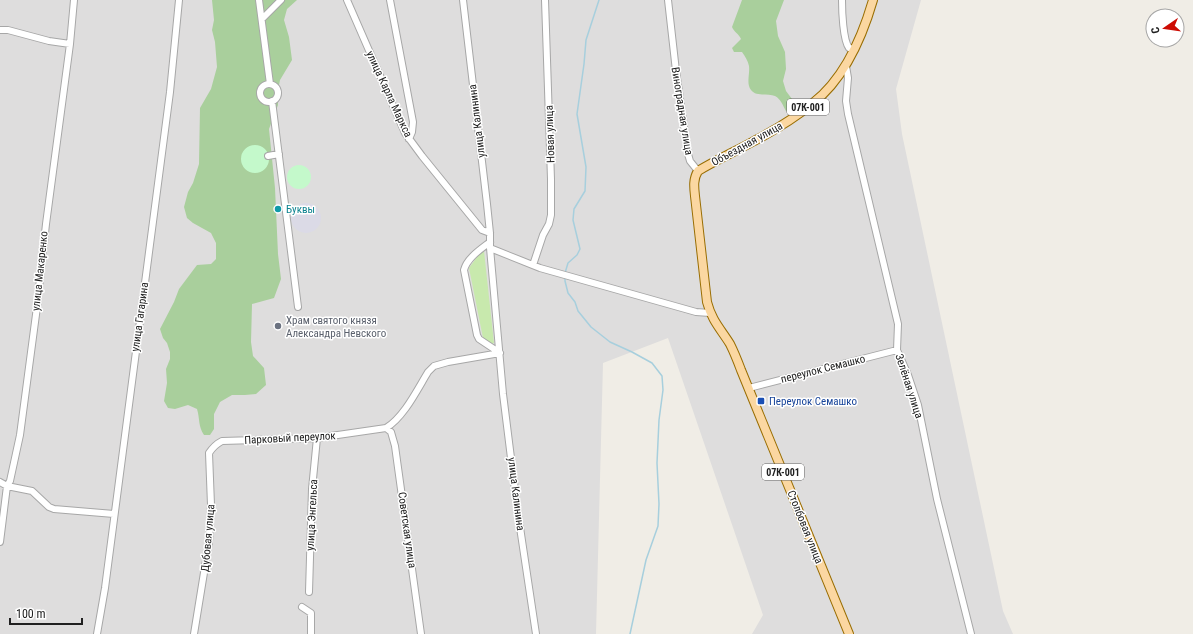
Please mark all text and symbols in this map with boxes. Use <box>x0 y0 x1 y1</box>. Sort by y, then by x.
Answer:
north arrow <box>1145 8 1185 48</box>
text: С <box>1149 26 1163 35</box>
street label: улица Карла Маркса <box>363 49 415 139</box>
street label: Виноградная улица <box>669 66 695 156</box>
street label: улица Калинина <box>466 84 488 158</box>
road number: 07К-001 <box>787 99 829 115</box>
street label: Новая улица <box>542 105 558 163</box>
street label: Объездная улица <box>709 119 785 169</box>
place label: Буквы <box>286 203 315 216</box>
marker: Буквы <box>273 204 283 214</box>
street label: улица Макаренко <box>29 230 51 312</box>
street label: улица Гагарина <box>129 281 151 353</box>
place label: Храм святого князя Александра Невского <box>286 314 387 340</box>
marker: Храм святого князя Александра Невского <box>273 321 283 331</box>
street label: переулок Семашко <box>779 352 867 386</box>
street label: Зелёная улица <box>892 352 926 420</box>
place label: Переулок Семашко <box>769 395 857 408</box>
marker: Переулок Семашко <box>756 396 766 406</box>
street label: Парковый переулок <box>244 429 337 447</box>
street label: улица Калинина <box>505 457 527 531</box>
road number: 07К-001 <box>762 464 804 480</box>
street label: улица Энгельса <box>304 479 320 551</box>
street label: Столбовая улица <box>784 488 826 566</box>
street label: Советская улица <box>395 491 419 569</box>
street label: Дубовая улица <box>199 504 217 572</box>
scale bar <box>10 600 82 626</box>
text: 100 m <box>16 607 46 621</box>

